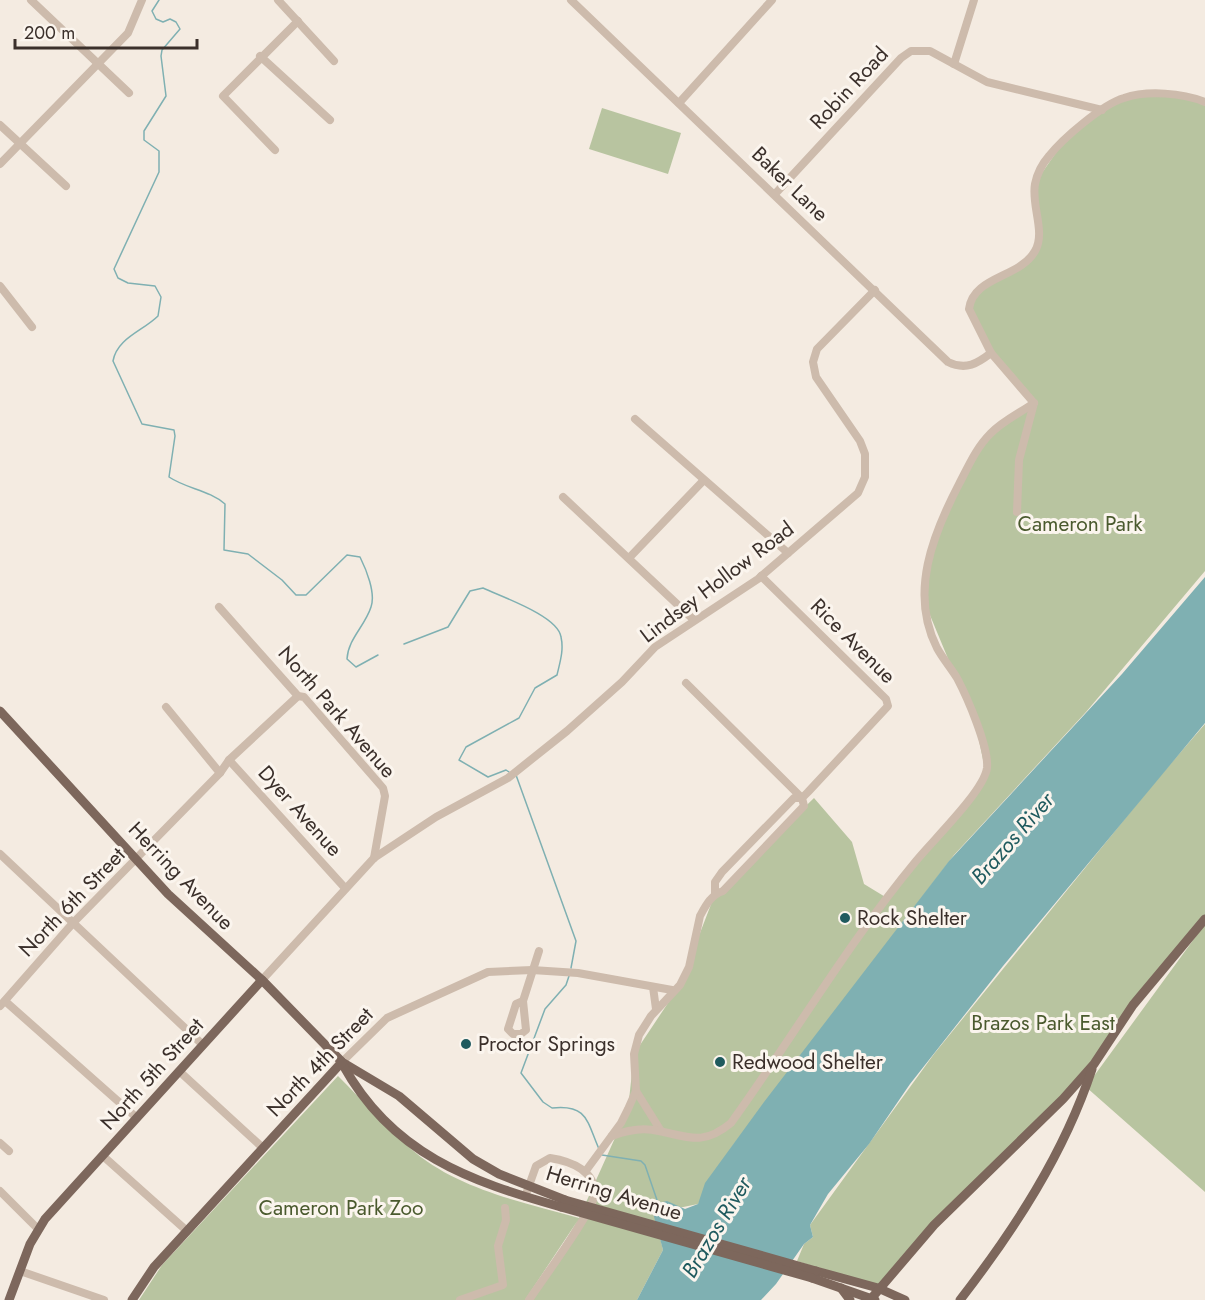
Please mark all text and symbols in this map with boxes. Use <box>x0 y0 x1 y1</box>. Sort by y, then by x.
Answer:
scale bar <box>15 12 196 50</box>
text: 200 m <box>24 20 75 46</box>
street label: Robin Road <box>803 40 895 136</box>
street label: Baker Lane <box>745 140 835 228</box>
park label: Cameron Park <box>1018 509 1143 539</box>
street label: Lindsey Hollow Road <box>634 514 800 650</box>
street label: Rice Avenue <box>804 592 903 691</box>
street label: North Park Avenue <box>271 639 403 785</box>
street label: Dyer Avenue <box>251 759 349 863</box>
water label: Brazos River <box>963 784 1062 891</box>
street label: Herring Avenue <box>121 815 241 937</box>
street label: North 6th Street <box>12 841 132 963</box>
place label: Rock Shelter <box>857 903 968 933</box>
marker: Rock Shelter <box>838 911 852 925</box>
street label: North 4th Street <box>260 1000 380 1124</box>
park label: Brazos Park East <box>971 1008 1115 1038</box>
street label: North 5th Street <box>93 1011 211 1137</box>
place label: Proctor Springs <box>478 1029 615 1059</box>
marker: Proctor Springs <box>459 1037 473 1051</box>
place label: Redwood Shelter <box>732 1047 884 1077</box>
marker: Redwood Shelter <box>713 1055 727 1069</box>
street label: Herring Avenue <box>542 1158 686 1228</box>
water label: Brazos River <box>673 1169 760 1284</box>
park label: Cameron Park Zoo <box>259 1193 423 1223</box>

